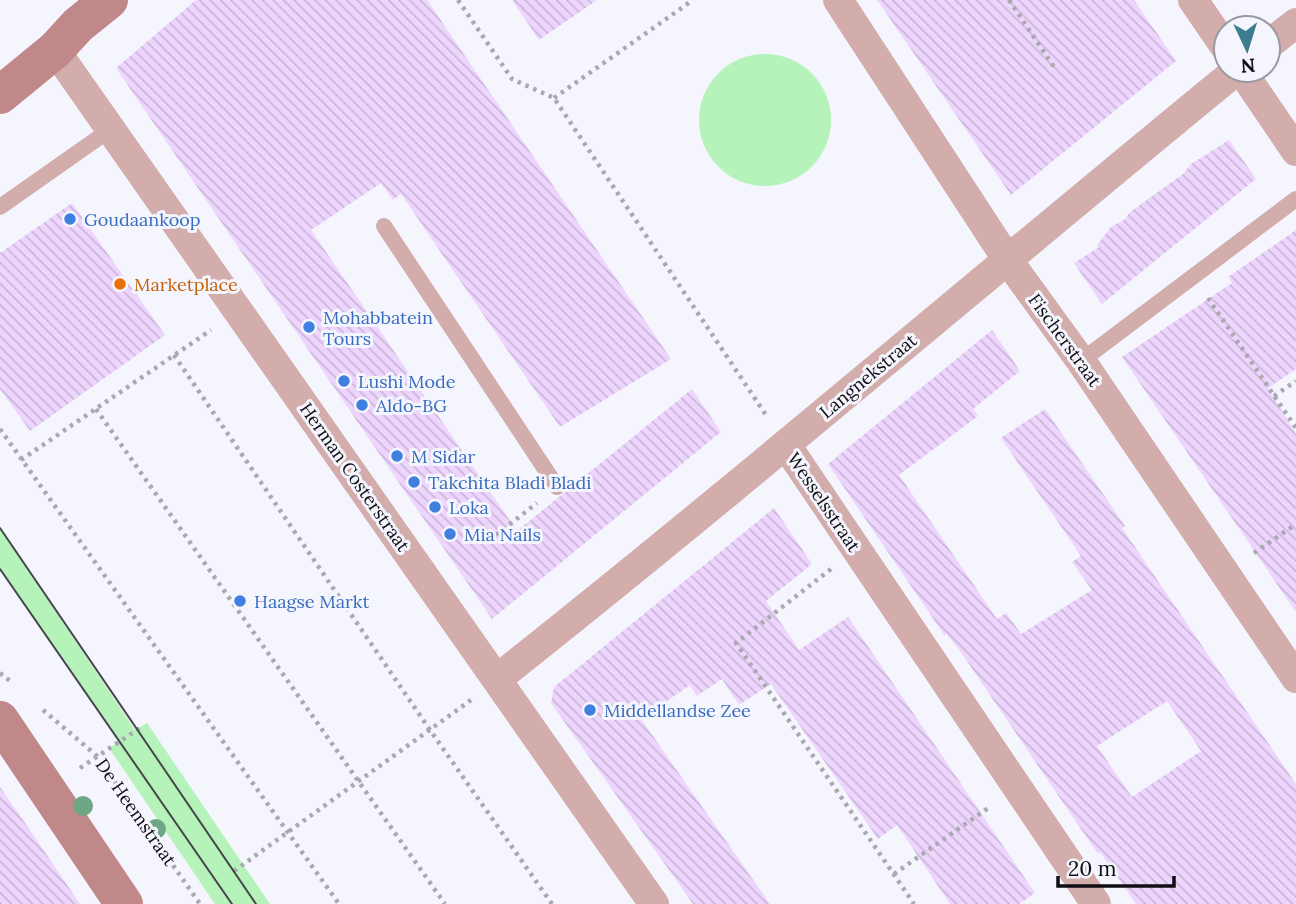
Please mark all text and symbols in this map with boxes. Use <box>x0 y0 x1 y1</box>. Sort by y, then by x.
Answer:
north arrow <box>1212 14 1282 84</box>
text: N <box>1240 53 1256 78</box>
place label: Goudaankoop <box>84 208 201 231</box>
marker: Goudaankoop <box>62 211 78 227</box>
place label: Marketplace <box>134 273 238 296</box>
marker: Marketplace <box>112 276 128 292</box>
street label: Fischerstraat <box>1024 289 1106 391</box>
place label: Mohabbatein Tours <box>323 306 433 350</box>
marker: Mohabbatein Tours <box>301 319 317 335</box>
street label: Langnekstraat <box>815 329 921 423</box>
place label: Lushi Mode <box>358 370 456 393</box>
marker: Lushi Mode <box>336 373 352 389</box>
place label: Aldo-BG <box>375 394 447 417</box>
marker: Aldo-BG <box>354 397 370 413</box>
street label: Herman Costerstraat <box>295 398 415 556</box>
place label: M Sidar <box>411 445 475 468</box>
marker: M Sidar <box>389 448 405 464</box>
street label: Wesselsstraat <box>782 448 866 556</box>
place label: Takchita Bladi Bladi <box>428 471 591 494</box>
marker: Takchita Bladi Bladi <box>406 474 422 490</box>
place label: Loka <box>449 496 489 519</box>
marker: Loka <box>427 499 443 515</box>
place label: Mia Nails <box>464 523 541 546</box>
marker: Mia Nails <box>442 526 458 542</box>
place label: Haagse Markt <box>254 590 369 613</box>
marker: Haagse Markt <box>232 593 248 609</box>
place label: Middellandse Zee <box>604 699 751 722</box>
marker: Middellandse Zee <box>582 702 598 718</box>
street label: De Heemstraat <box>91 754 181 870</box>
scale bar <box>1058 844 1174 888</box>
text: 20 m <box>1068 855 1117 882</box>

